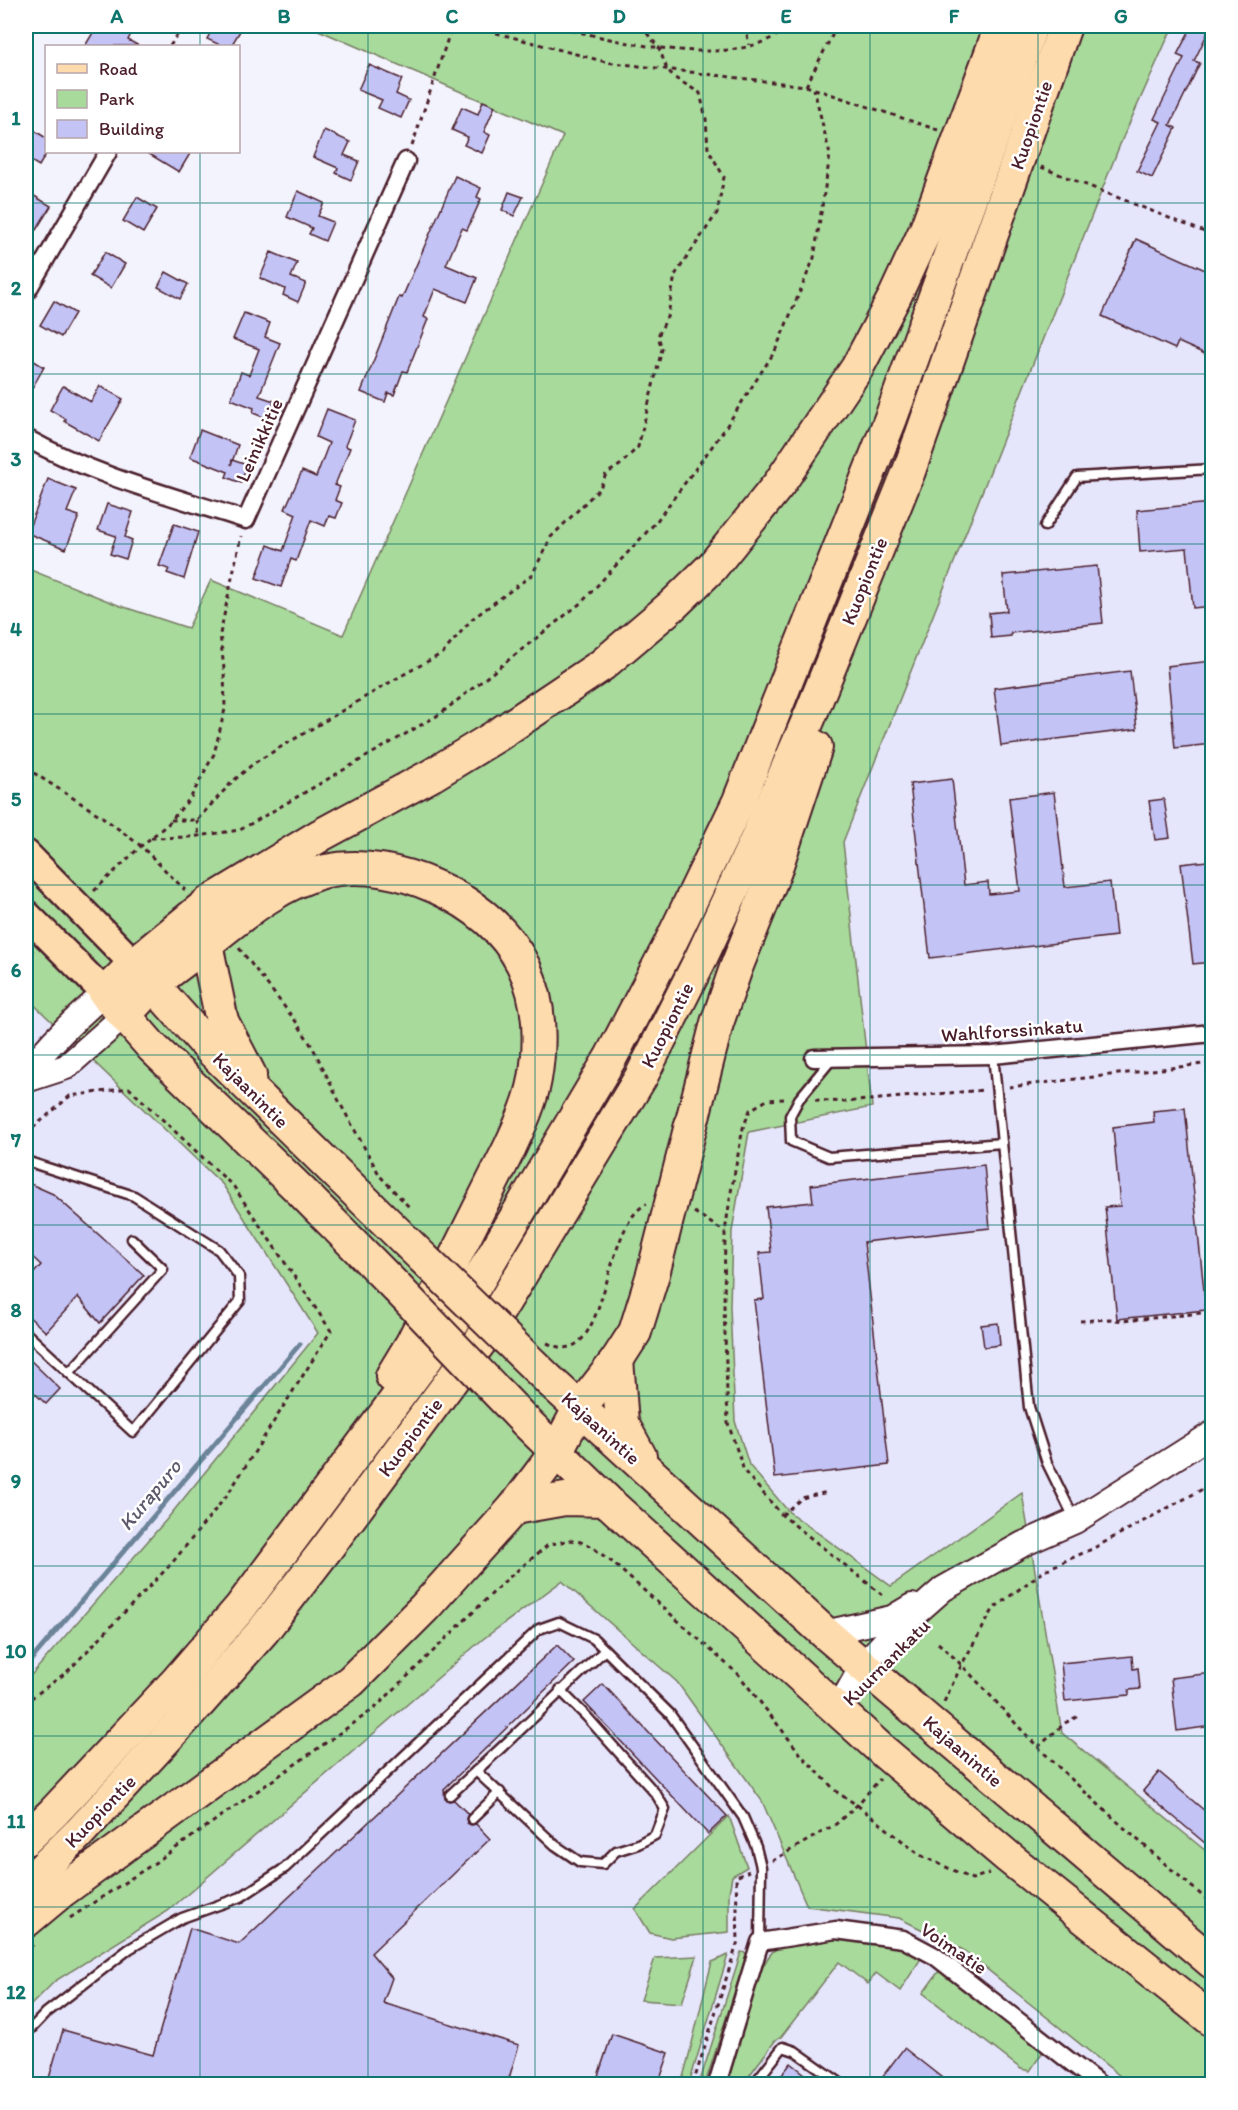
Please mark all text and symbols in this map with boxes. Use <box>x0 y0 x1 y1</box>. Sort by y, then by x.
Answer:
text: A <box>110 4 124 28</box>
text: B <box>278 4 291 28</box>
text: C <box>446 4 459 28</box>
text: D <box>612 4 626 28</box>
text: E <box>780 4 792 28</box>
text: F <box>949 4 960 28</box>
text: G <box>1114 4 1128 28</box>
legend <box>45 45 240 153</box>
text: Road <box>99 58 138 80</box>
street label: Kuopiontie <box>1005 77 1057 173</box>
text: Park <box>99 88 134 110</box>
text: 1 <box>11 106 21 130</box>
text: Building <box>99 118 165 140</box>
text: 2 <box>11 276 22 300</box>
street label: Leinikkitie <box>230 394 288 486</box>
text: 3 <box>11 447 22 471</box>
street label: Kuopiontie <box>836 534 892 628</box>
text: 4 <box>10 617 22 641</box>
text: 5 <box>11 787 22 811</box>
text: 6 <box>11 958 22 982</box>
street label: Kuopiontie <box>635 978 699 1072</box>
street label: Wahlforssinkatu <box>940 1013 1084 1047</box>
street label: Kajaanintie <box>208 1047 294 1133</box>
text: 7 <box>10 1128 21 1152</box>
text: 8 <box>11 1298 22 1322</box>
street label: Kajaanintie <box>557 1386 645 1470</box>
street label: Kuopiontie <box>373 1393 447 1481</box>
water label: Kurapuro <box>113 1453 187 1535</box>
text: 9 <box>11 1469 21 1493</box>
street label: Kuurnankatu <box>837 1613 935 1711</box>
text: 10 <box>5 1639 27 1663</box>
street label: Kajaanintie <box>918 1710 1008 1792</box>
street label: Kuopiontie <box>59 1769 141 1853</box>
text: 11 <box>7 1809 26 1833</box>
street label: Voimatie <box>916 1917 992 1979</box>
text: 12 <box>6 1980 26 2004</box>

